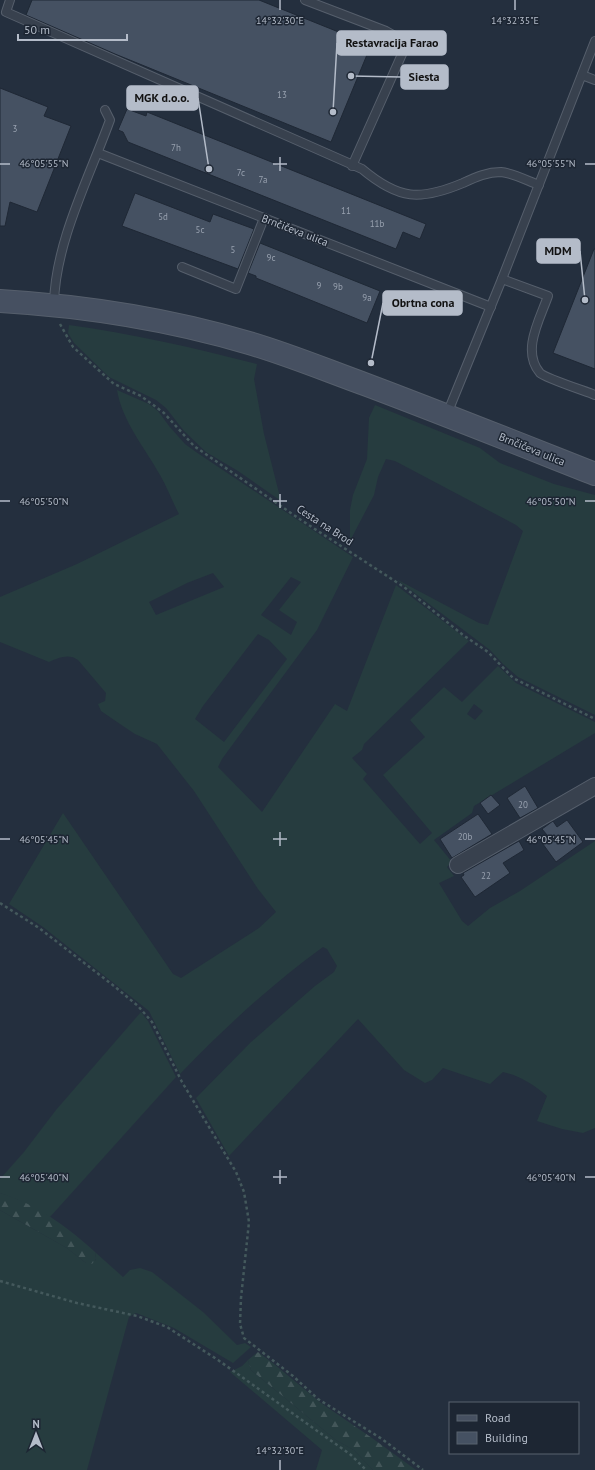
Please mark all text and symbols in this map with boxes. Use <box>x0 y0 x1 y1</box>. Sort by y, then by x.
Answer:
text: 14°32'30"E <box>256 14 304 27</box>
text: 14°32'35"E <box>491 14 539 27</box>
scale bar <box>18 16 127 42</box>
text: 50 m <box>24 22 50 37</box>
callout: Restavracija Farao <box>337 31 446 55</box>
text: Restavracija Farao <box>345 35 439 50</box>
callout: Siesta <box>401 65 448 89</box>
text: Siesta <box>409 69 439 84</box>
callout: MGK d.o.o. <box>127 86 198 110</box>
house number: 13 <box>277 89 287 100</box>
text: MGK d.o.o. <box>135 90 190 105</box>
house number: 3 <box>13 123 18 134</box>
house number: 7h <box>171 142 181 153</box>
text: 46°05'55"N <box>19 157 69 170</box>
text: 46°05'55"N <box>526 157 576 170</box>
house number: 7c <box>237 167 245 178</box>
house number: 7a <box>259 174 267 185</box>
house number: 11 <box>341 205 351 216</box>
house number: 5d <box>158 211 168 222</box>
street label: Brnčičeva ulica <box>260 211 330 249</box>
house number: 11b <box>370 218 384 229</box>
house number: 5c <box>196 224 204 235</box>
callout: MDM <box>537 239 580 263</box>
text: MDM <box>545 243 571 258</box>
house number: 5 <box>231 244 236 255</box>
house number: 9c <box>267 252 275 263</box>
house number: 9 <box>317 280 322 291</box>
house number: 9b <box>333 281 343 292</box>
callout: Obrtna cona <box>383 291 462 315</box>
house number: 9a <box>362 292 372 303</box>
text: Obrtna cona <box>392 295 454 310</box>
street label: Brnčičeva ulica <box>497 429 567 469</box>
text: 46°05'50"N <box>19 495 69 508</box>
text: 46°05'50"N <box>526 495 576 508</box>
street label: Cesta na Brod <box>294 502 356 549</box>
house number: 20 <box>518 799 528 810</box>
house number: 20b <box>458 831 472 842</box>
text: 46°05'45"N <box>19 833 69 846</box>
text: 46°05'45"N <box>526 833 576 846</box>
house number: 22 <box>481 870 491 881</box>
text: 46°05'40"N <box>19 1171 69 1184</box>
text: 46°05'40"N <box>526 1171 576 1184</box>
legend <box>449 1402 579 1454</box>
text: Road <box>485 1410 510 1425</box>
north arrow <box>16 1414 56 1454</box>
text: N <box>32 1417 40 1431</box>
text: Building <box>485 1430 528 1445</box>
text: 14°32'30"E <box>256 1444 304 1457</box>

